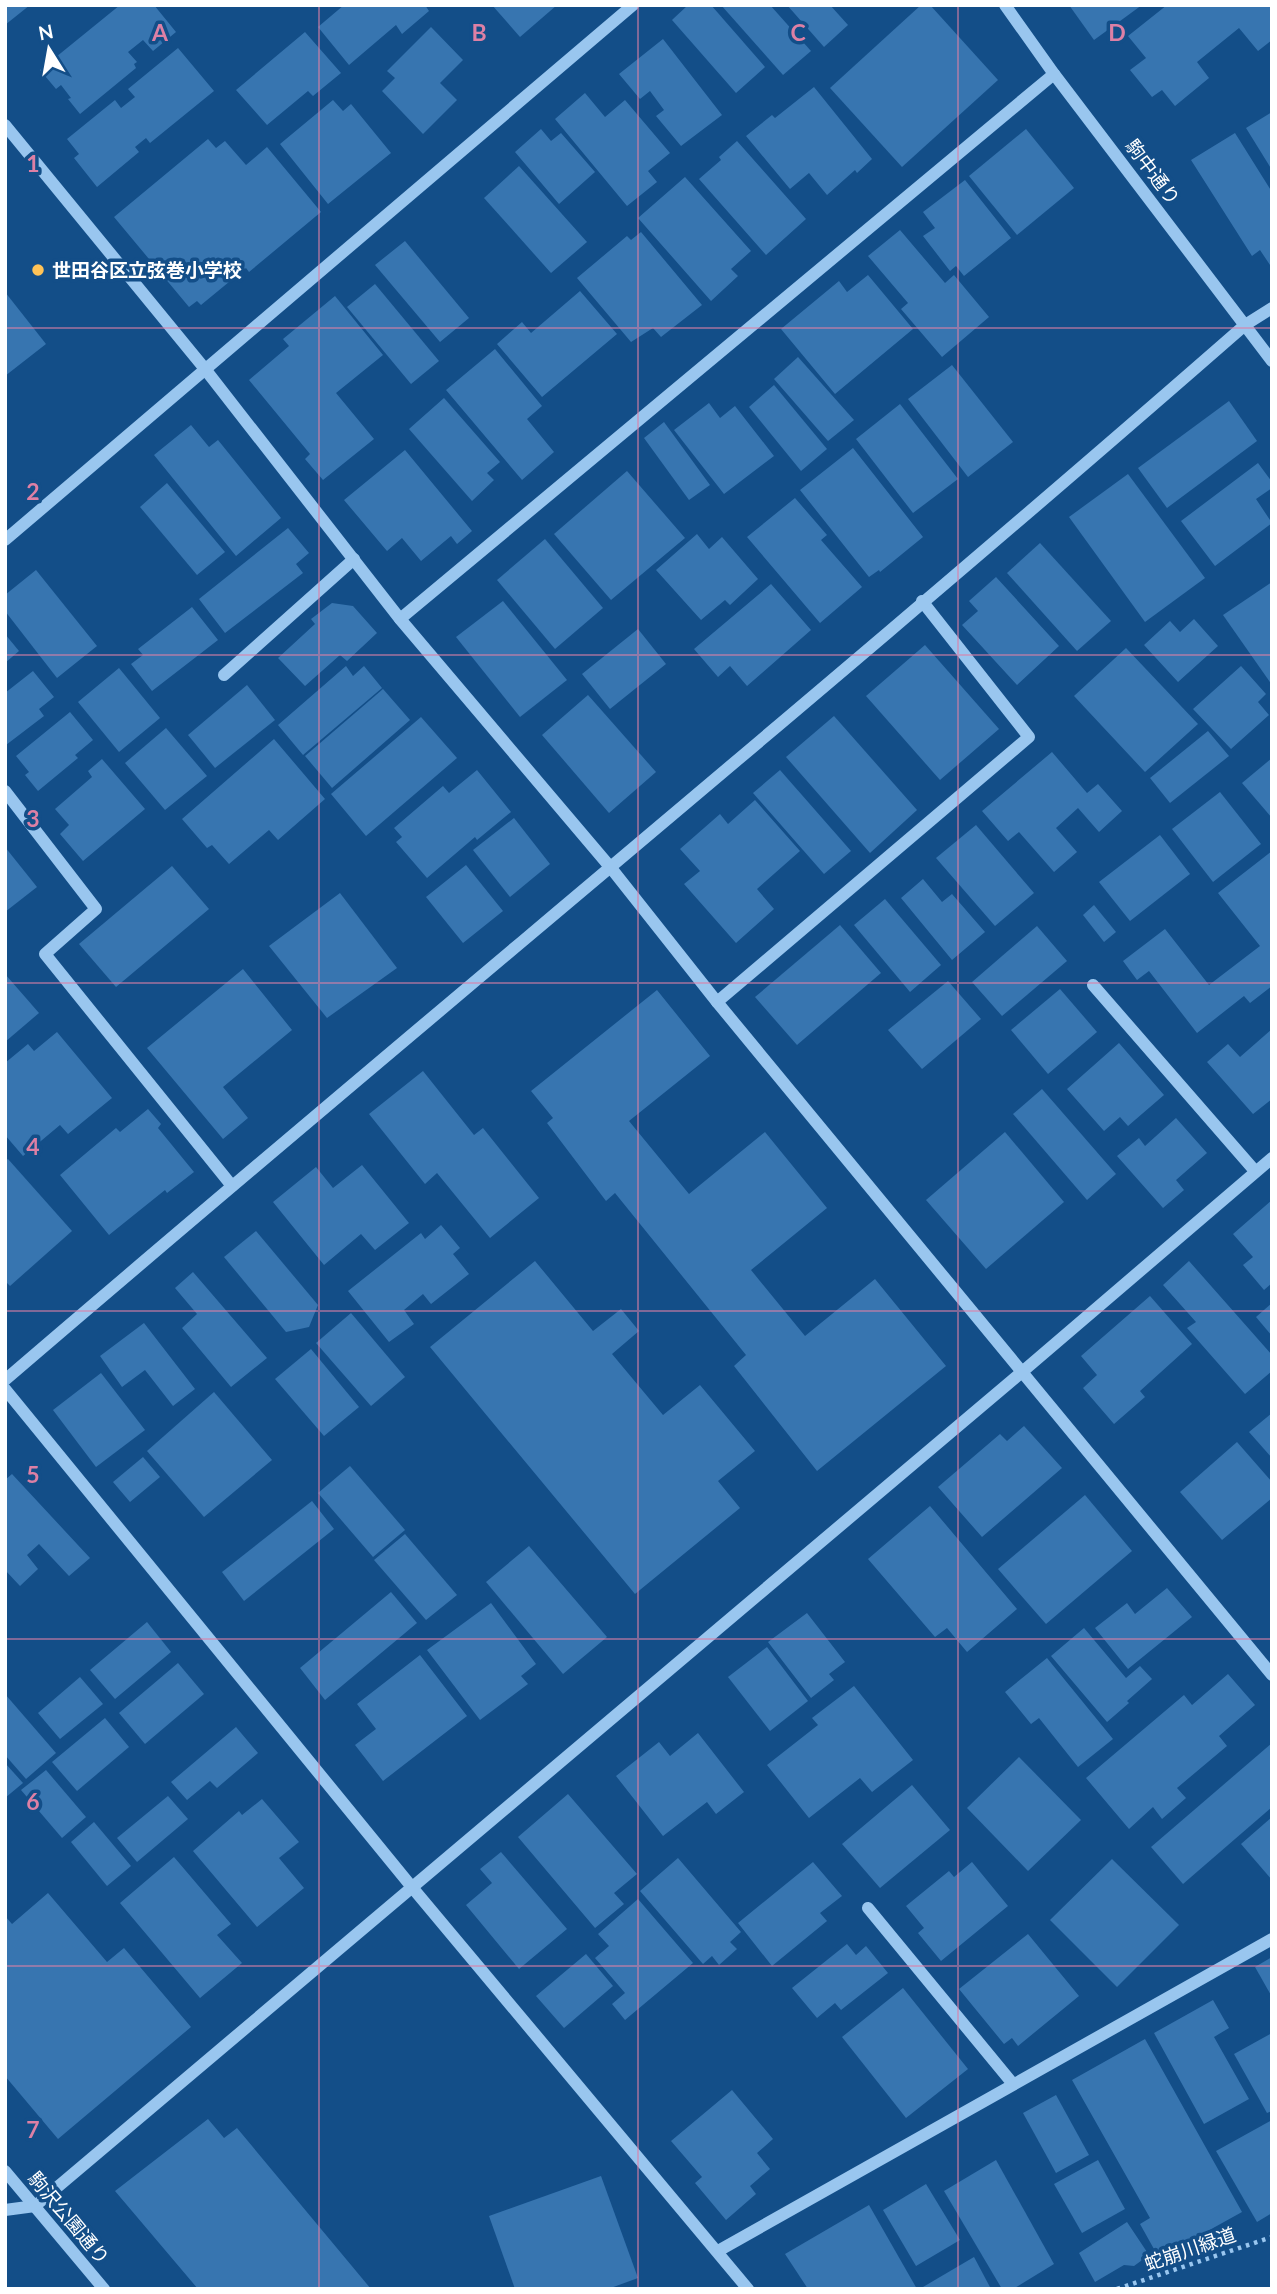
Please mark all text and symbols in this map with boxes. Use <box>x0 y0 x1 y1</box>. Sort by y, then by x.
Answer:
north arrow <box>14 14 84 84</box>
text: A <box>151 18 169 46</box>
text: B <box>471 18 487 46</box>
text: C <box>790 18 806 46</box>
text: D <box>1108 18 1126 46</box>
text: N <box>36 19 55 45</box>
street label: 駒中通り <box>1121 134 1185 209</box>
text: 1 <box>26 149 40 177</box>
place label: 世田谷区立弦巻小学校 <box>52 258 242 281</box>
marker: 世田谷区立弦巻小学校 <box>30 262 46 278</box>
text: 2 <box>26 477 40 505</box>
text: 3 <box>26 804 40 832</box>
text: 4 <box>26 1132 40 1160</box>
text: 5 <box>26 1460 40 1488</box>
text: 6 <box>26 1787 40 1815</box>
text: 7 <box>26 2115 40 2143</box>
street label: 駒沢公園通り <box>24 2167 115 2269</box>
street label: 蛇崩川緑道 <box>1141 2222 1239 2275</box>

